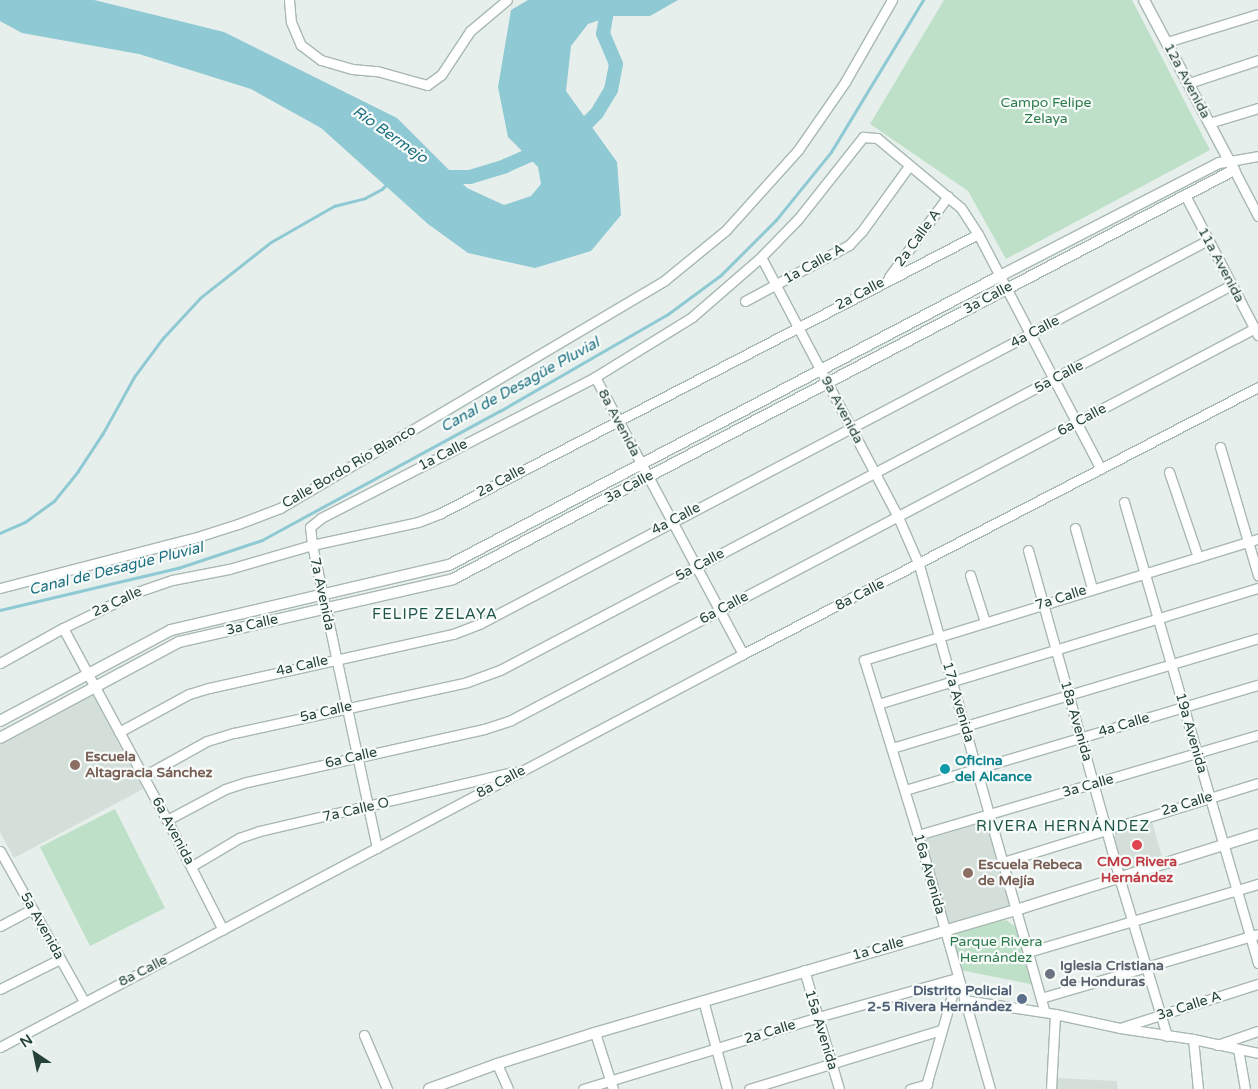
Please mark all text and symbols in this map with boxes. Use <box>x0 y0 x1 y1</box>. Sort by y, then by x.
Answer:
street label: 12a Avenida <box>1160 40 1214 122</box>
park label: Campo Felipe Zelaya <box>1000 95 1092 128</box>
water label: Río Bermejo <box>349 103 431 167</box>
street label: 2a Calle A <box>892 206 944 270</box>
street label: 11a Avenida <box>1194 224 1248 306</box>
street label: 1a Calle A <box>781 240 847 288</box>
street label: 2a Calle <box>833 274 887 314</box>
street label: 3a Calle <box>961 278 1015 318</box>
street label: 4a Calle <box>1008 312 1062 352</box>
water label: Canal de Desagüe Pluvial <box>437 334 603 436</box>
street label: 5a Calle <box>1032 357 1086 397</box>
street label: 9a Avenida <box>817 373 867 447</box>
street label: 8a Avenida <box>594 386 644 460</box>
street label: 6a Calle <box>1055 400 1109 440</box>
street label: Calle Bordo Río Blanco <box>279 422 419 512</box>
street label: 1a Calle <box>416 436 470 474</box>
street label: 2a Calle <box>474 461 528 501</box>
street label: 3a Calle <box>602 467 656 507</box>
street label: 4a Calle <box>649 499 703 539</box>
water label: Canal de Desagüe Pluvial <box>27 539 205 599</box>
street label: 5a Calle <box>673 545 727 585</box>
street label: 7a Avenida <box>306 556 338 632</box>
street label: 8a Calle <box>833 576 887 614</box>
street label: 7a Calle <box>1033 582 1089 614</box>
street label: 2a Calle <box>90 583 144 621</box>
street label: 6a Calle <box>697 588 751 628</box>
district label: FELIPE ZELAYA <box>370 606 500 624</box>
street label: 3a Calle <box>224 611 280 639</box>
street label: 4a Calle <box>274 652 330 680</box>
street label: 17a Avenida <box>938 660 978 744</box>
street label: 18a Avenida <box>1056 679 1096 763</box>
street label: 19a Avenida <box>1171 691 1211 775</box>
street label: 5a Calle <box>298 698 354 726</box>
street label: 4a Calle <box>1096 709 1152 741</box>
street label: 6a Calle <box>323 744 379 772</box>
place label: Escuela Altagracia Sánchez <box>85 749 212 782</box>
place label: Oficina del Alcance <box>955 753 1032 786</box>
marker: Escuela Altagracia Sánchez <box>69 759 81 771</box>
street label: 8a Calle <box>474 762 528 802</box>
marker: Oficina del Alcance <box>939 763 951 775</box>
street label: 3a Calle <box>1060 771 1116 801</box>
street label: 2a Calle <box>1159 788 1215 820</box>
street label: 6a Avenida <box>148 794 198 868</box>
street label: 7a Calle O <box>321 794 391 826</box>
district label: RIVERA HERNÁNDEZ <box>974 818 1152 836</box>
street label: 16a Avenida <box>909 832 949 916</box>
marker: CMO Rivera Hernández <box>1130 838 1144 852</box>
place label: CMO Rivera Hernández <box>1097 854 1177 886</box>
place label: Escuela Rebeca de Mejía <box>978 857 1082 890</box>
marker: Escuela Rebeca de Mejía <box>962 867 974 879</box>
street label: 5a Avenida <box>17 889 67 963</box>
street label: 1a Calle <box>850 934 906 964</box>
park label: Parque Rivera Hernández <box>950 934 1042 966</box>
street label: 8a Calle <box>116 952 170 990</box>
place label: Iglesia Cristiana de Honduras <box>1060 958 1164 990</box>
marker: Iglesia Cristiana de Honduras <box>1044 968 1056 980</box>
place label: Distrito Policial 2-5 Rivera Hernández <box>867 983 1012 1016</box>
street label: 15a Avenida <box>801 988 841 1072</box>
street label: 3a Calle A <box>1155 988 1223 1024</box>
marker: Distrito Policial 2-5 Rivera Hernández <box>1016 993 1028 1005</box>
street label: 2a Calle <box>742 1016 798 1048</box>
north arrow <box>10 1029 60 1079</box>
text: N <box>17 1031 36 1051</box>

